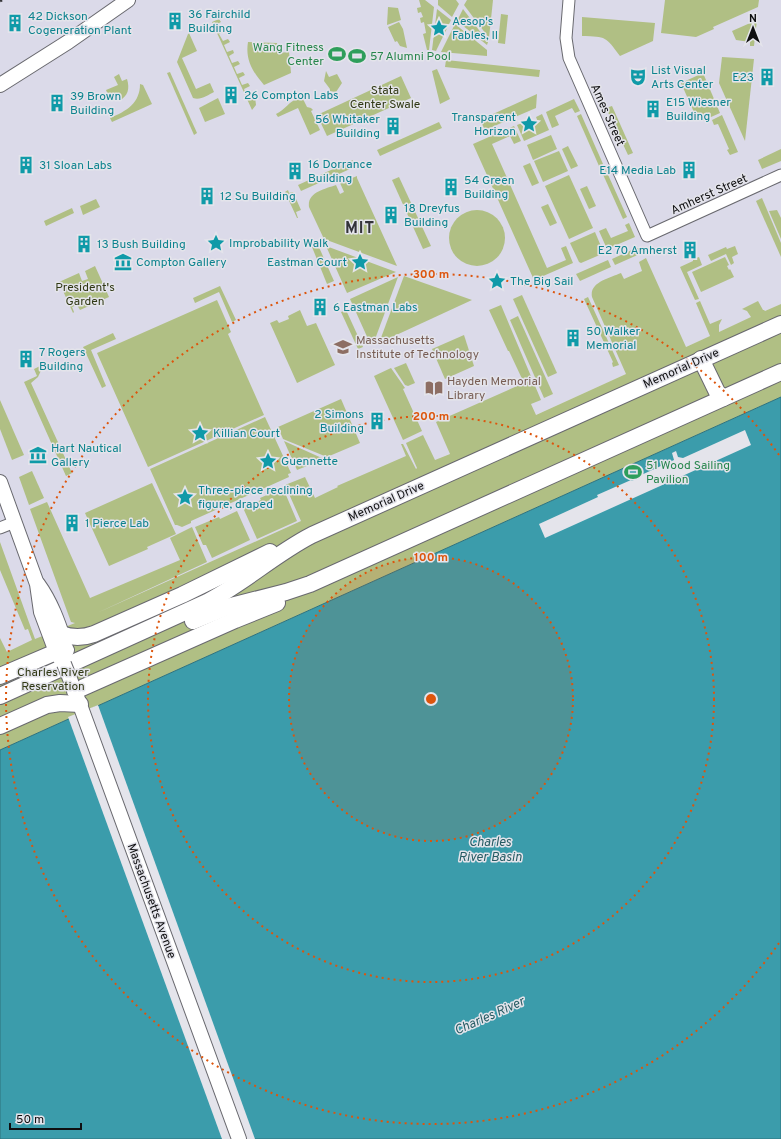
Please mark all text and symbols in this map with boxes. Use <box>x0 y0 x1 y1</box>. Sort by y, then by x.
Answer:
place label: 36 Fairchild Building <box>188 7 250 37</box>
north arrow <box>733 8 773 48</box>
place label: 42 Dickson Cogeneration Plant <box>28 9 132 39</box>
building icon: 36 Fairchild Building <box>165 11 185 31</box>
text: N <box>749 12 757 26</box>
building icon: 42 Dickson Cogeneration Plant <box>5 13 25 33</box>
place label: Aesop's Fables, II <box>452 14 498 44</box>
place icon: Aesop's Fables, II <box>429 18 449 38</box>
place label: Wang Fitness Center <box>253 40 324 70</box>
sports icon: Wang Fitness Center <box>327 44 347 64</box>
sports icon: 57 Alumni Pool <box>347 46 367 66</box>
place label: 57 Alumni Pool <box>370 49 451 65</box>
place label: List Visual Arts Center <box>651 63 714 93</box>
theatre icon: List Visual Arts Center <box>628 67 648 87</box>
building icon: E23 <box>757 67 777 87</box>
place label: E23 <box>732 70 754 86</box>
street label: Ames Street <box>586 82 628 149</box>
park label: Stata Center Swale <box>350 83 420 113</box>
building icon: 26 Compton Labs <box>221 85 241 105</box>
place label: 26 Compton Labs <box>244 88 339 104</box>
place label: 39 Brown Building <box>70 89 121 119</box>
building icon: 39 Brown Building <box>47 93 67 113</box>
place label: E15 Wiesner Building <box>666 95 731 125</box>
building icon: E15 Wiesner Building <box>643 99 663 119</box>
place label: Transparent Horizon <box>451 110 516 140</box>
place label: 56 Whitaker Building <box>315 112 380 142</box>
place icon: Transparent Horizon <box>519 114 539 134</box>
building icon: 56 Whitaker Building <box>383 116 403 136</box>
building icon: 31 Sloan Labs <box>16 155 36 175</box>
place label: 16 Dorrance Building <box>308 157 372 187</box>
place label: 31 Sloan Labs <box>39 158 112 174</box>
building icon: E14 Media Lab <box>679 160 699 180</box>
building icon: 16 Dorrance Building <box>285 161 305 181</box>
place label: E14 Media Lab <box>599 163 676 179</box>
street label: Amherst Street <box>669 171 750 219</box>
place label: 54 Green Building <box>464 173 515 203</box>
building icon: 54 Green Building <box>441 177 461 197</box>
building icon: 12 Su Building <box>197 186 217 206</box>
place label: 12 Su Building <box>220 189 296 205</box>
place label: 18 Dreyfus Building <box>404 201 460 231</box>
building icon: 18 Dreyfus Building <box>381 205 401 225</box>
district label: MIT <box>345 219 375 239</box>
place icon: Improbability Walk <box>206 233 226 253</box>
building icon: 13 Bush Building <box>74 234 94 254</box>
place label: Improbability Walk <box>229 236 329 252</box>
place label: 13 Bush Building <box>97 237 186 253</box>
building icon: E2 70 Amherst <box>680 240 700 260</box>
place label: E2 70 Amherst <box>598 243 677 259</box>
museum icon: Compton Gallery <box>113 252 133 272</box>
place icon: Eastman Court <box>350 252 370 272</box>
place label: Compton Gallery <box>136 255 227 271</box>
place label: Eastman Court <box>267 255 347 271</box>
text: 300 m <box>413 267 449 283</box>
place icon: The Big Sail <box>487 271 507 291</box>
place label: The Big Sail <box>510 274 573 290</box>
park label: President's Garden <box>55 280 115 310</box>
building icon: 6 Eastman Labs <box>310 297 330 317</box>
place label: 6 Eastman Labs <box>333 300 418 316</box>
place label: 50 Walker Memorial <box>586 324 641 354</box>
building icon: 50 Walker Memorial <box>563 328 583 348</box>
place label: Massachusetts Institute of Technology <box>356 333 479 363</box>
school or university icon: Massachusetts Institute of Technology <box>333 337 353 357</box>
place label: 7 Rogers Building <box>39 345 86 375</box>
street label: Memorial Drive <box>641 345 722 393</box>
building icon: 7 Rogers Building <box>16 349 36 369</box>
place label: Hayden Memorial Library <box>447 374 541 404</box>
library icon: Hayden Memorial Library <box>424 378 444 398</box>
place label: 2 Simons Building <box>314 407 364 437</box>
text: 200 m <box>413 409 449 425</box>
building icon: 2 Simons Building <box>367 411 387 431</box>
place icon: Killian Court <box>190 423 210 443</box>
place label: Killian Court <box>213 426 280 442</box>
place label: Hart Nautical Gallery <box>51 441 122 471</box>
museum icon: Hart Nautical Gallery <box>28 445 48 465</box>
place icon: Guennette <box>258 451 278 471</box>
place label: Guennette <box>281 454 338 470</box>
place label: 51 Wood Sailing Pavilion <box>646 458 730 488</box>
sports icon: 51 Wood Sailing Pavilion <box>623 462 643 482</box>
street label: Memorial Drive <box>346 478 427 526</box>
place label: Three-piece reclining figure, draped <box>198 483 313 513</box>
place icon: Three-piece reclining figure, draped <box>175 487 195 507</box>
building icon: 1 Pierce Lab <box>62 513 82 533</box>
place label: 1 Pierce Lab <box>85 516 149 532</box>
text: 100 m <box>414 550 448 566</box>
park label: Charles River Reservation <box>17 665 89 695</box>
centre of rings <box>424 692 438 706</box>
water label: Charles River Basin <box>458 835 522 866</box>
street label: Massachusetts Avenue <box>123 842 179 961</box>
water label: Charles River <box>452 994 528 1039</box>
scale bar <box>10 1105 81 1131</box>
text: 50 m <box>16 1112 44 1128</box>

